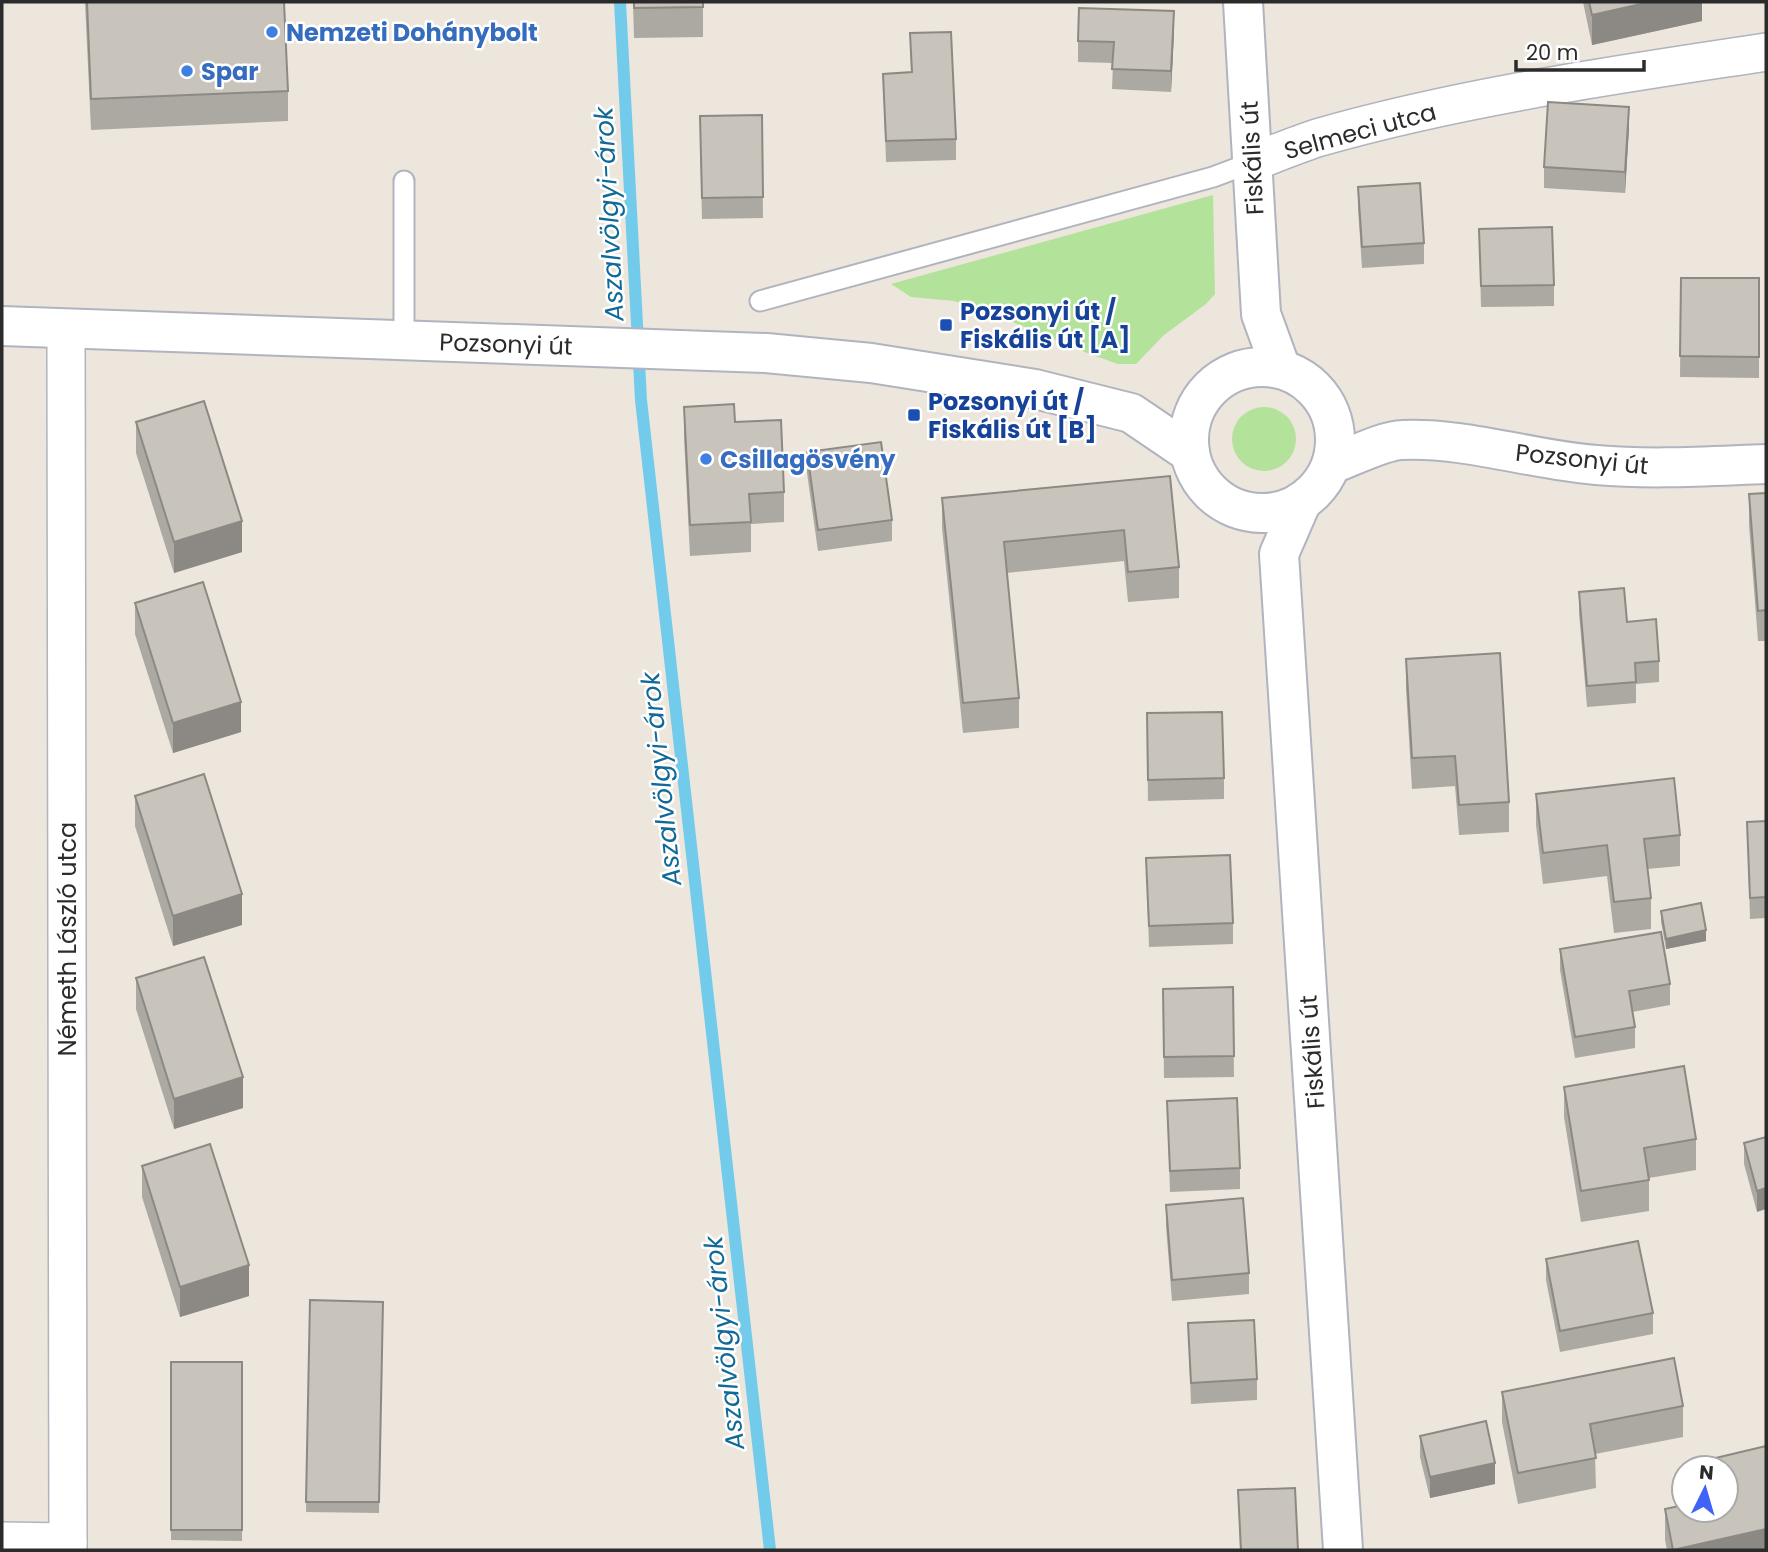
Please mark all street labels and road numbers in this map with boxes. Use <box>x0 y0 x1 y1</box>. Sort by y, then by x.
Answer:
street label: Selmeci utca <box>1280 95 1440 167</box>
street label: Fiskális út <box>1233 100 1271 216</box>
street label: Pozsonyi út <box>439 325 573 363</box>
street label: Pozsonyi út <box>1514 436 1650 482</box>
street label: Németh László utca <box>51 822 84 1056</box>
street label: Fiskális út <box>1292 994 1332 1110</box>

